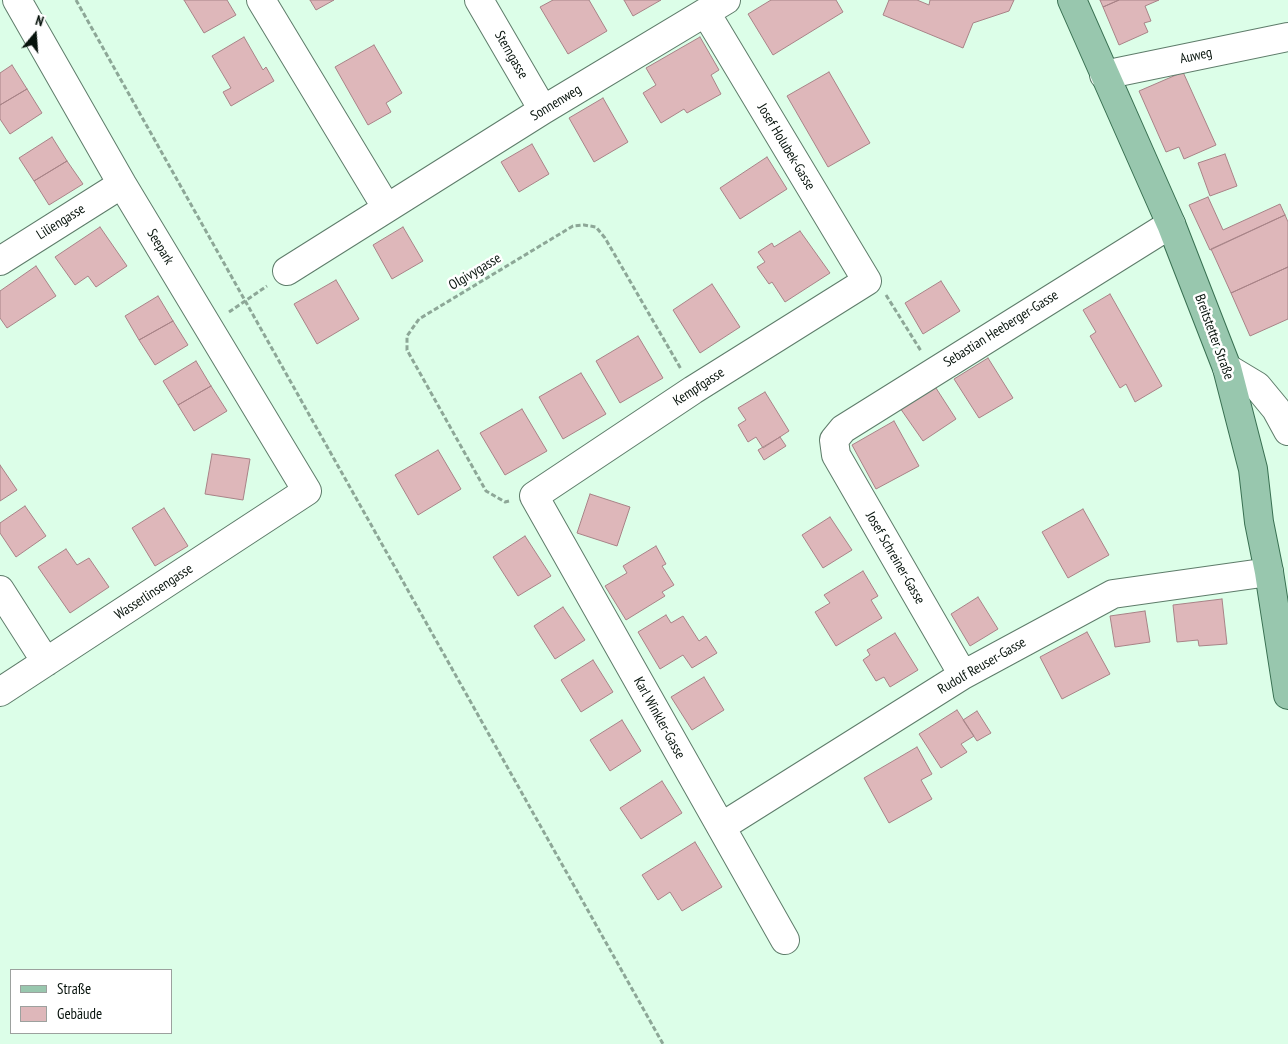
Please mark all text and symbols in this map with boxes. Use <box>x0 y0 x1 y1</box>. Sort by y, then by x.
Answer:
north arrow <box>10 10 60 60</box>
text: N <box>33 11 46 30</box>
street label: Sterngasse <box>491 28 531 82</box>
street label: Auweg <box>1178 44 1214 68</box>
street label: Sonnenweg <box>528 81 584 125</box>
street label: Josef Holubek-Gasse <box>754 101 818 193</box>
street label: Liliengasse <box>34 201 88 243</box>
street label: Seepark <box>143 226 177 268</box>
street label: Olgivygasse <box>446 250 504 294</box>
street label: Sebastian Heeberger-Gasse <box>941 287 1061 371</box>
street label: Breitstetter Straße <box>1191 292 1237 382</box>
street label: Kempfgasse <box>670 364 728 410</box>
street label: Josef Schreiner-Gasse <box>862 509 928 607</box>
street label: Wasserlinsengasse <box>112 561 196 623</box>
street label: Rudolf Reuser-Gasse <box>935 634 1029 698</box>
street label: Karl Winkler-Gasse <box>630 674 688 762</box>
legend <box>10 969 172 1034</box>
text: Straße <box>57 979 91 998</box>
text: Gebäude <box>57 1004 102 1023</box>

